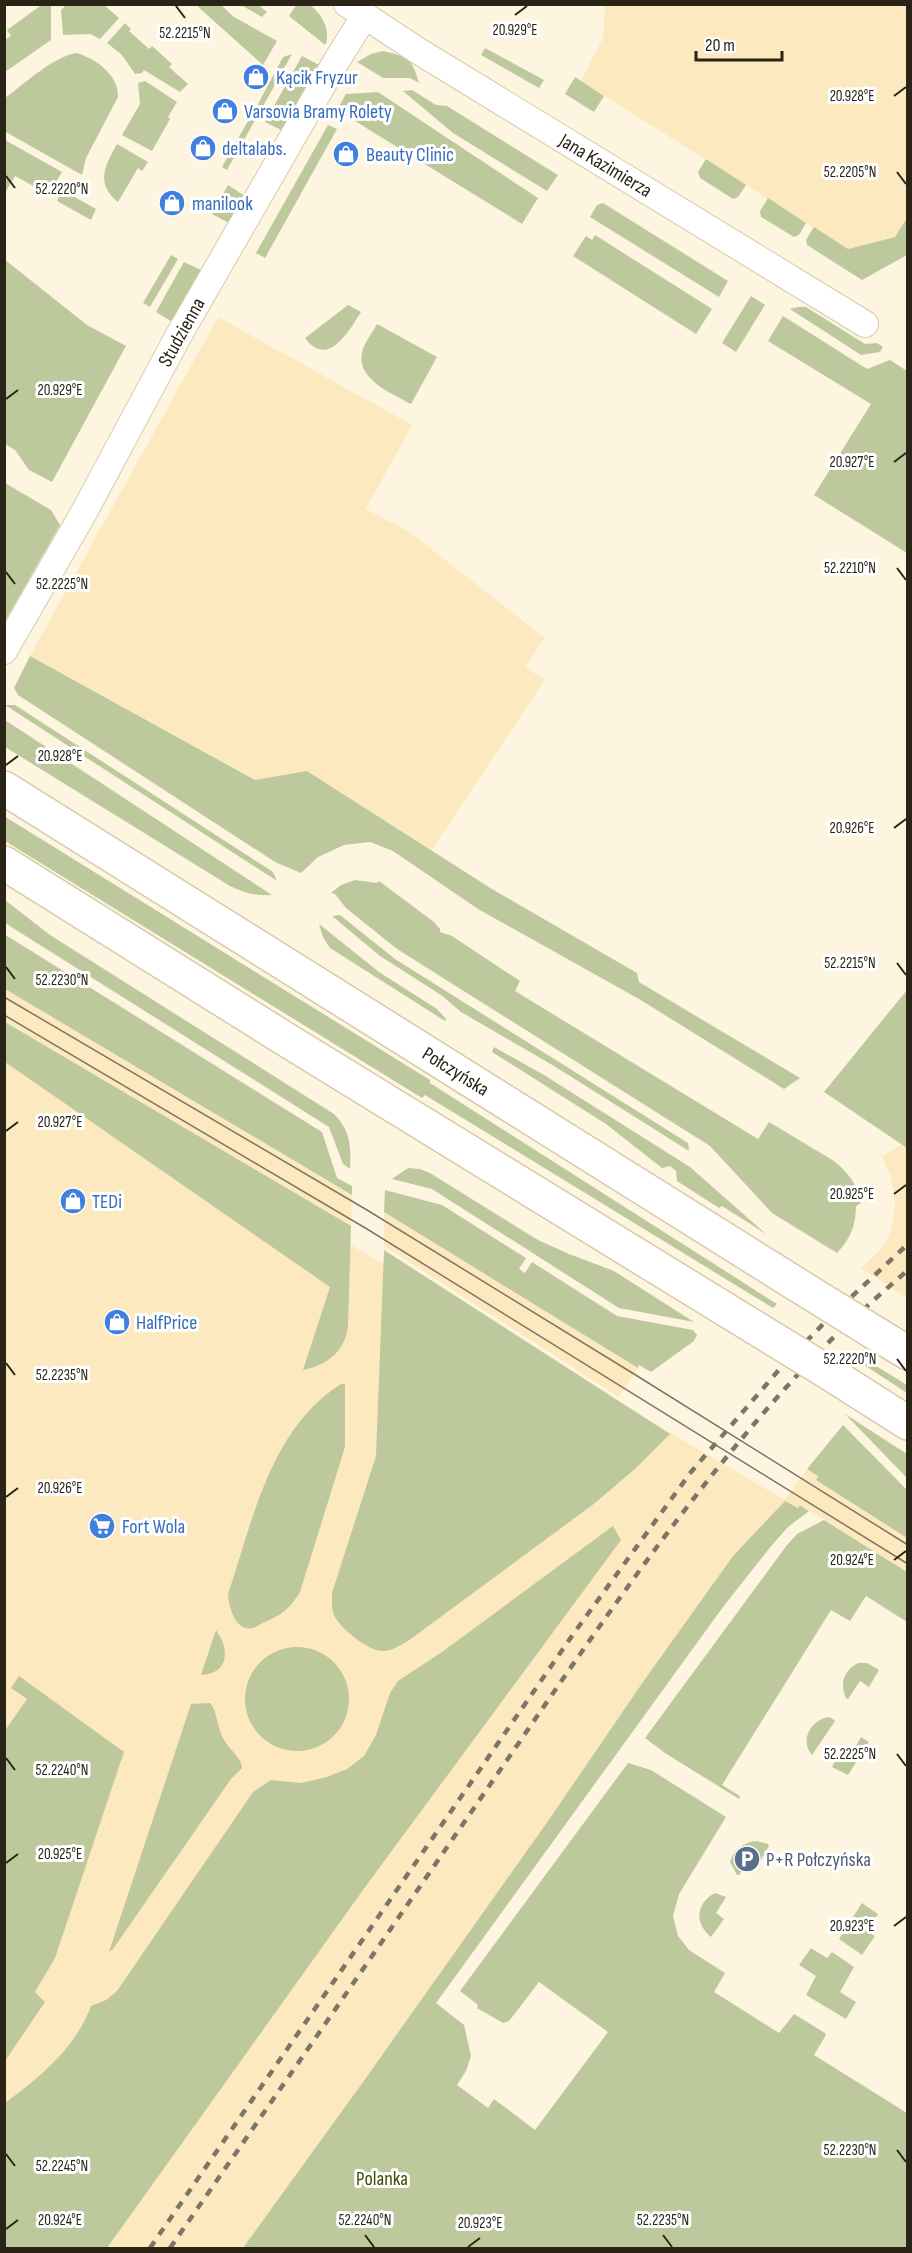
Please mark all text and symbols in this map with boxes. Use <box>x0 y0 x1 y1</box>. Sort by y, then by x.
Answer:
text: 20.929°E <box>492 21 538 40</box>
text: 52.2215°N <box>159 24 211 43</box>
scale bar <box>696 24 782 62</box>
text: 20 m <box>705 35 735 56</box>
shop icon: Kącik Fryzur <box>241 62 271 92</box>
place label: Kącik Fryzur <box>276 66 358 90</box>
text: 20.928°E <box>830 87 874 106</box>
shop icon: Varsovia Bramy Rolety <box>210 96 240 126</box>
place label: Varsovia Bramy Rolety <box>244 100 392 124</box>
street label: Jana Kazimierza <box>554 128 656 203</box>
shop icon: deltalabs. <box>188 133 218 163</box>
place label: deltalabs. <box>222 137 286 161</box>
shop icon: Beauty Clinic <box>331 139 361 169</box>
place label: Beauty Clinic <box>366 143 454 167</box>
text: 52.2205°N <box>824 163 876 182</box>
text: 52.2220°N <box>36 180 88 199</box>
shop icon: manilook <box>157 188 187 218</box>
place label: manilook <box>192 192 253 216</box>
street label: Studzienna <box>153 294 211 371</box>
text: 20.929°E <box>37 381 83 400</box>
text: 20.927°E <box>830 453 874 472</box>
text: 52.2210°N <box>824 559 876 578</box>
text: 52.2225°N <box>36 575 88 594</box>
text: 20.928°E <box>38 747 82 766</box>
text: 20.926°E <box>830 819 874 838</box>
text: 52.2215°N <box>824 954 876 973</box>
text: 52.2230°N <box>35 971 89 990</box>
street label: Połczyńska <box>418 1042 493 1102</box>
text: 20.927°E <box>38 1113 82 1132</box>
text: 20.925°E <box>830 1185 874 1204</box>
shop icon: TEDi <box>58 1186 88 1216</box>
place label: TEDi <box>92 1190 122 1214</box>
shop icon: HalfPrice <box>102 1307 132 1337</box>
place label: HalfPrice <box>136 1311 197 1335</box>
text: 52.2220°N <box>824 1350 876 1369</box>
text: 52.2235°N <box>36 1366 88 1385</box>
text: 20.926°E <box>38 1479 82 1498</box>
supermarket icon: Fort Wola <box>87 1511 117 1541</box>
place label: Fort Wola <box>122 1515 185 1539</box>
text: 20.924°E <box>830 1551 874 1570</box>
text: 52.2225°N <box>824 1745 876 1764</box>
text: 52.2240°N <box>36 1761 88 1780</box>
parking icon: P+R Połczyńska <box>732 1844 762 1874</box>
text: 20.925°E <box>38 1845 82 1864</box>
place label: P+R Połczyńska <box>766 1848 871 1872</box>
text: 20.923°E <box>830 1917 874 1936</box>
text: 52.2230°N <box>823 2141 877 2160</box>
text: 52.2245°N <box>36 2157 88 2176</box>
park label: Polanka <box>356 2167 408 2191</box>
text: 20.924°E <box>38 2211 82 2230</box>
text: 52.2240°N <box>339 2211 391 2230</box>
text: 52.2235°N <box>637 2211 689 2230</box>
text: 20.923°E <box>458 2214 502 2233</box>

